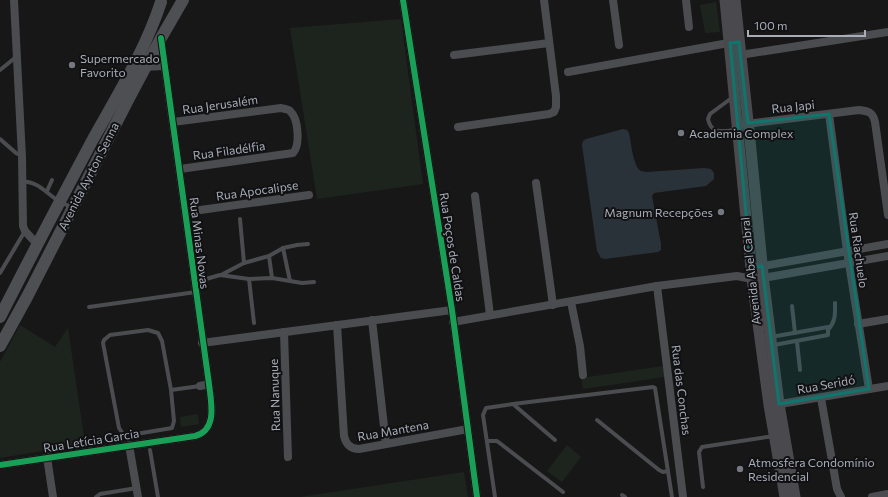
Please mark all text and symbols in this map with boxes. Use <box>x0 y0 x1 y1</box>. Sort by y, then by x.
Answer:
scale bar <box>748 12 865 38</box>
text: 100 m <box>754 18 788 32</box>
place label: Supermercado Favorito <box>80 51 160 79</box>
marker: Supermercado Favorito <box>67 60 77 70</box>
street label: Rua Jerusalém <box>181 92 259 117</box>
street label: Rua Japi <box>771 97 815 116</box>
street label: Avenida Ayrton Senna <box>55 120 121 232</box>
place label: Academia Complex <box>689 126 794 140</box>
marker: Academia Complex <box>676 128 686 138</box>
street label: Rua Filadélfia <box>192 138 266 162</box>
street label: Rua Apocalipse <box>215 177 299 203</box>
street label: Rua Poços de Caldas <box>437 191 469 303</box>
street label: Rua Minas Novas <box>187 196 213 290</box>
place label: Magnum Recepções <box>604 205 713 219</box>
marker: Magnum Recepções <box>716 207 726 217</box>
street label: Rua Riachuelo <box>847 211 871 289</box>
street label: Avenida Abel Cabral <box>737 216 763 326</box>
street label: Rua das Conchas <box>670 344 694 436</box>
street label: Rua Nanuque <box>266 359 282 431</box>
street label: Rua Seridó <box>796 372 856 396</box>
street label: Rua Mantena <box>356 417 430 443</box>
street label: Rua Letícia Garcia <box>42 426 140 454</box>
place label: Atmosfera Condomínio Residencial <box>748 455 875 483</box>
marker: Atmosfera Condomínio Residencial <box>735 464 745 474</box>

